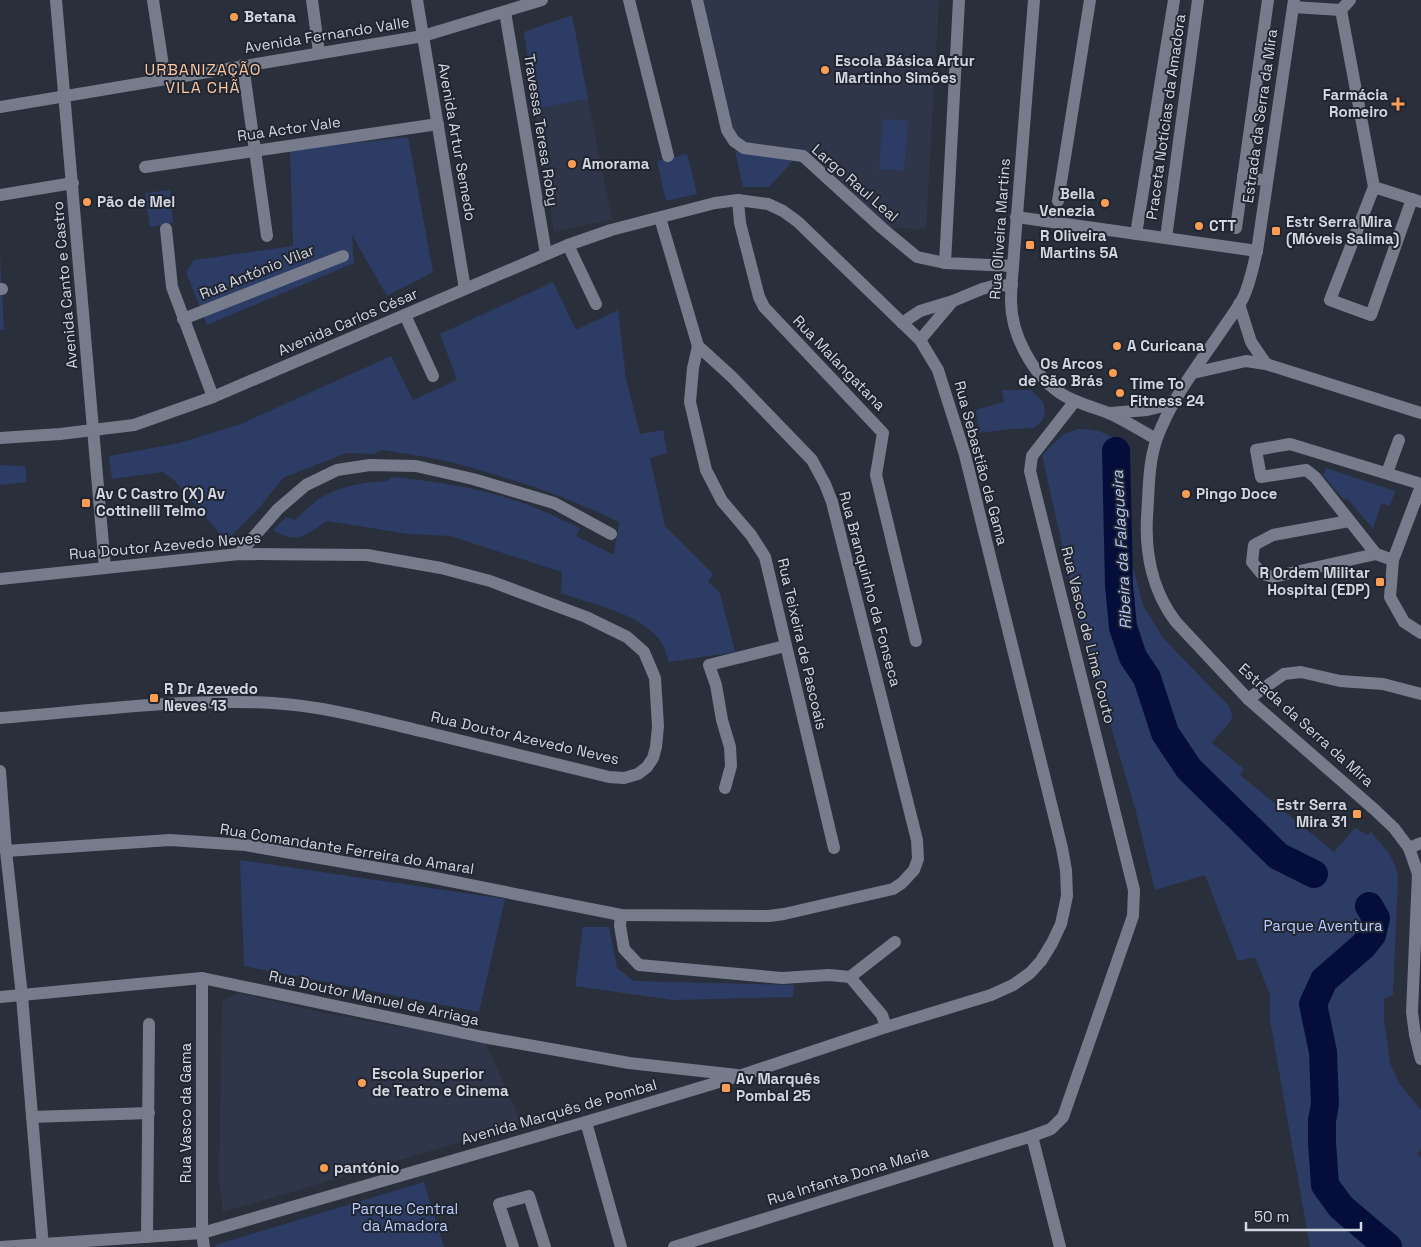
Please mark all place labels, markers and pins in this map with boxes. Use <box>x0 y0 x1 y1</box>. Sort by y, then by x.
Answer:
place label: Betana <box>244 7 296 26</box>
marker: Betana <box>228 11 240 23</box>
place label: Escola Básica Artur Martinho Simões <box>835 51 975 87</box>
marker: Escola Básica Artur Martinho Simões <box>819 64 831 76</box>
place label: Farmácia Romeiro <box>1323 85 1388 121</box>
marker: Farmácia Romeiro <box>1392 98 1404 110</box>
place label: Amorama <box>582 154 650 173</box>
marker: Amorama <box>566 158 578 170</box>
place label: Bella Venezia <box>1039 184 1095 220</box>
place label: Pão de Mel <box>97 192 175 211</box>
marker: Pão de Mel <box>81 196 93 208</box>
marker: Bella Venezia <box>1099 197 1111 209</box>
place label: Estr Serra Mira (Móveis Salima) <box>1286 212 1399 248</box>
place label: CTT <box>1209 216 1236 235</box>
marker: CTT <box>1193 220 1205 232</box>
marker: Estr Serra Mira (Móveis Salima) <box>1270 225 1282 237</box>
place label: R Oliveira Martins 5A <box>1040 226 1119 262</box>
marker: R Oliveira Martins 5A <box>1024 239 1036 251</box>
place label: A Curicana <box>1127 336 1205 355</box>
marker: A Curicana <box>1111 340 1123 352</box>
place label: Os Arcos de São Brás <box>1018 354 1103 390</box>
marker: Os Arcos de São Brás <box>1107 367 1119 379</box>
place label: Time To Fitness 24 <box>1130 374 1205 410</box>
marker: Time To Fitness 24 <box>1114 387 1126 399</box>
place label: Av C Castro (X) Av Cottinelli Telmo <box>96 484 225 520</box>
place label: Pingo Doce <box>1196 484 1278 503</box>
marker: Pingo Doce <box>1180 488 1192 500</box>
marker: Av C Castro (X) Av Cottinelli Telmo <box>80 497 92 509</box>
place label: R Ordem Militar Hospital (EDP) <box>1259 563 1370 599</box>
marker: R Ordem Militar Hospital (EDP) <box>1374 576 1386 588</box>
place label: R Dr Azevedo Neves 13 <box>164 679 258 715</box>
marker: R Dr Azevedo Neves 13 <box>148 692 160 704</box>
place label: Estr Serra Mira 31 <box>1276 795 1347 831</box>
marker: Estr Serra Mira 31 <box>1351 808 1363 820</box>
place label: Escola Superior de Teatro e Cinema <box>372 1064 509 1100</box>
place label: Av Marquês Pombal 25 <box>736 1069 820 1105</box>
marker: Escola Superior de Teatro e Cinema <box>356 1077 368 1089</box>
marker: Av Marquês Pombal 25 <box>720 1082 732 1094</box>
place label: pantónio <box>334 1158 399 1177</box>
marker: pantónio <box>318 1162 330 1174</box>

